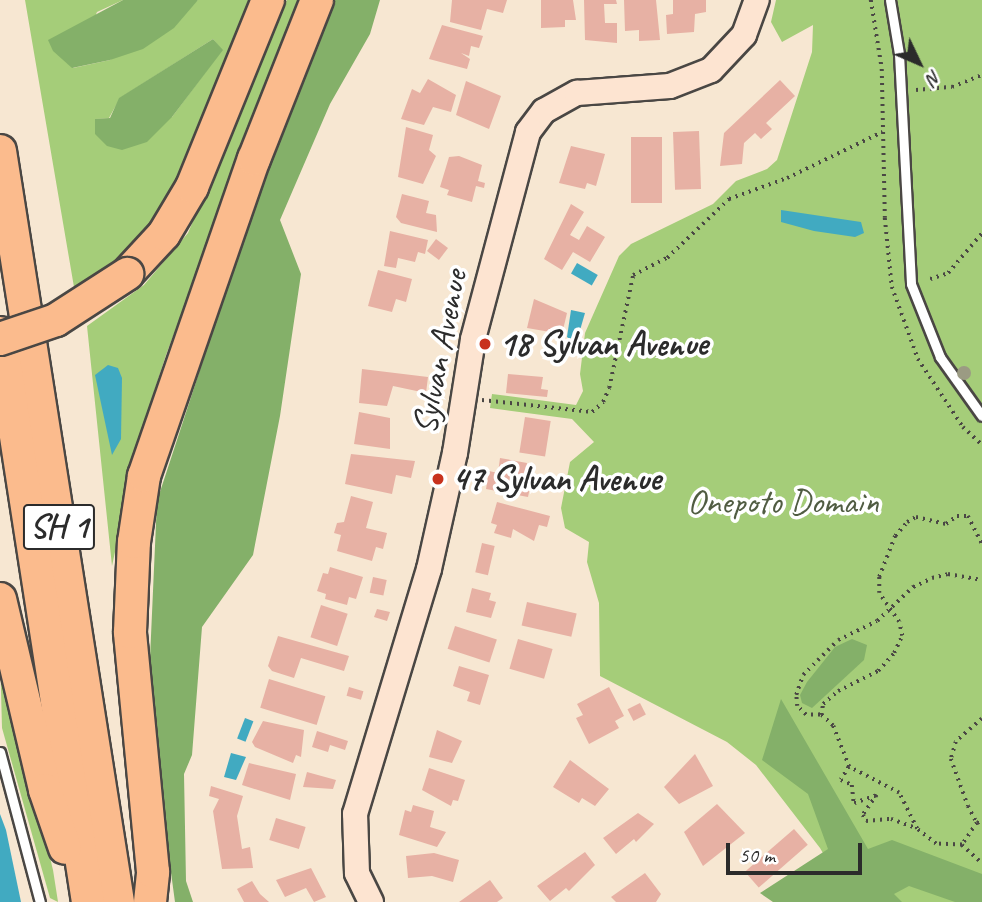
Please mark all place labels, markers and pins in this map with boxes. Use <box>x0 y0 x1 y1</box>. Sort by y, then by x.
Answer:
place label: 18 Sylvan Avenue <box>499 323 707 365</box>
marker: 18 Sylvan Avenue <box>477 336 493 352</box>
place label: 47 Sylvan Avenue <box>452 458 660 500</box>
marker: 47 Sylvan Avenue <box>430 471 446 487</box>

